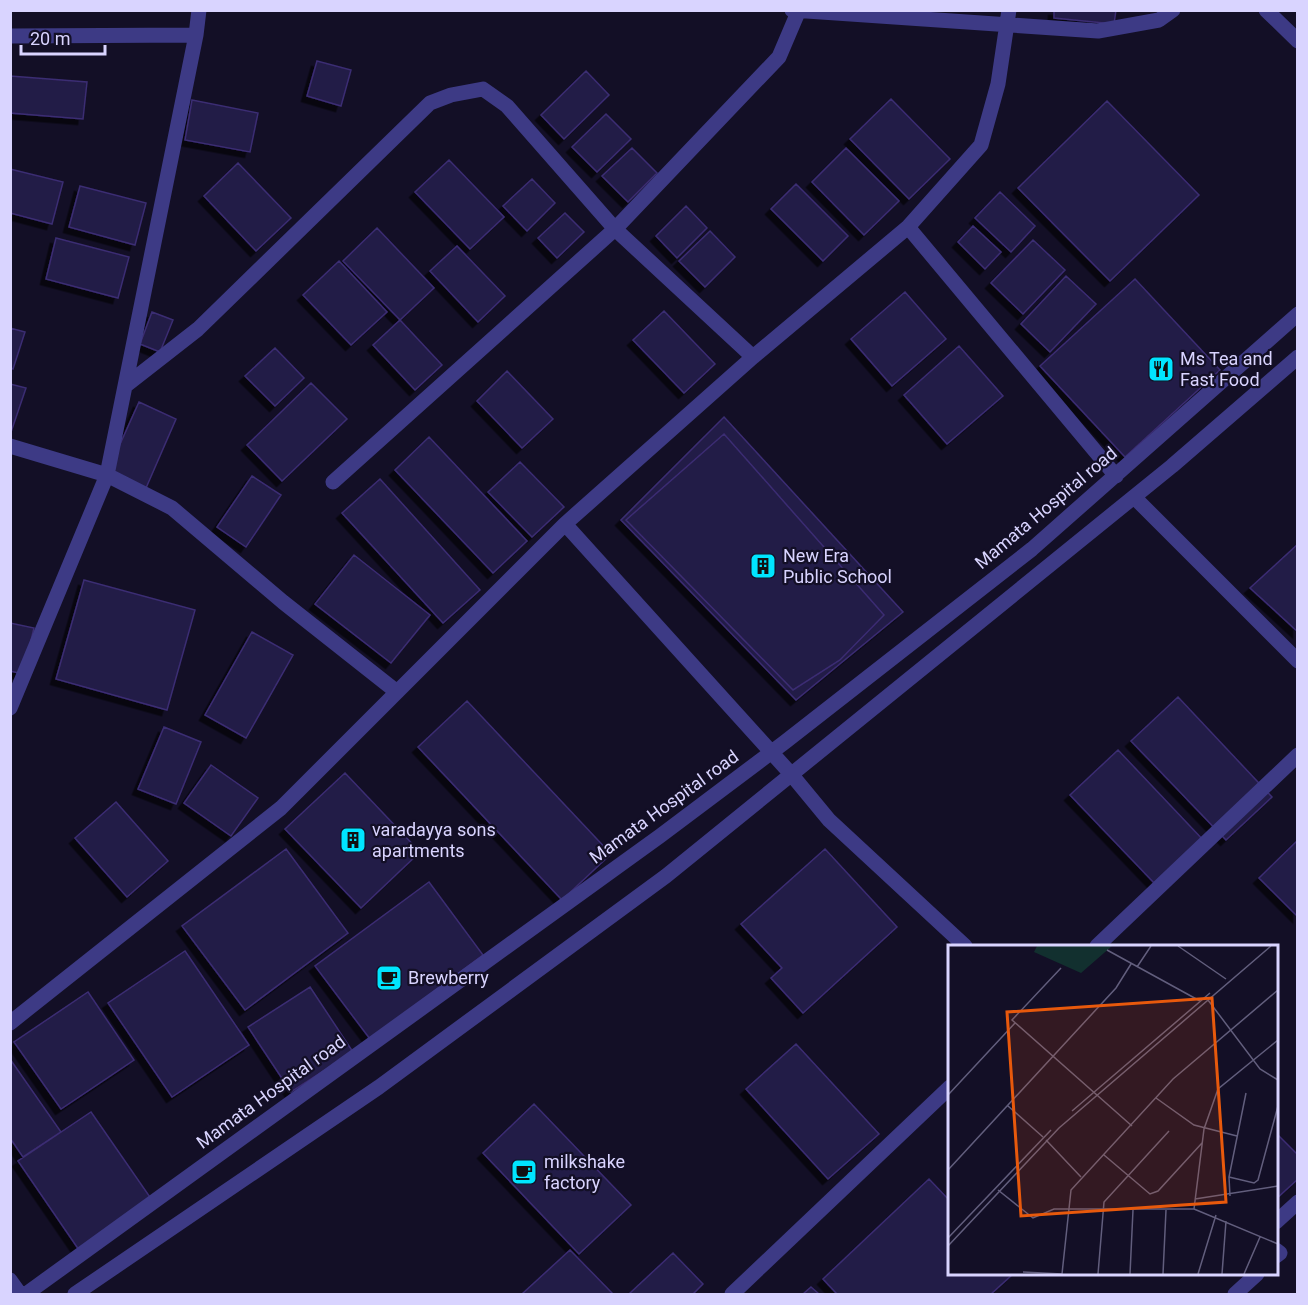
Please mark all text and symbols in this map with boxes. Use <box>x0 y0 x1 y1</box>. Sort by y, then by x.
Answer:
scale bar <box>21 18 105 56</box>
text: 20 m <box>30 28 70 49</box>
place label: Ms Tea and Fast Food <box>1180 348 1273 390</box>
restaurant icon: Ms Tea and Fast Food <box>1146 354 1176 384</box>
street label: Mamata Hospital road <box>970 442 1121 573</box>
place label: New Era Public School <box>783 545 892 587</box>
building icon: New Era Public School <box>748 551 778 581</box>
street label: Mamata Hospital road <box>585 746 742 868</box>
place label: varadayya sons apartments <box>372 819 496 861</box>
building icon: varadayya sons apartments <box>338 825 368 855</box>
inset map <box>948 945 1278 1275</box>
cafe icon: Brewberry <box>374 963 404 993</box>
place label: Brewberry <box>408 967 489 988</box>
street label: Mamata Hospital road <box>192 1031 349 1153</box>
place label: milkshake factory <box>544 1151 625 1193</box>
cafe icon: milkshake factory <box>509 1157 539 1187</box>

